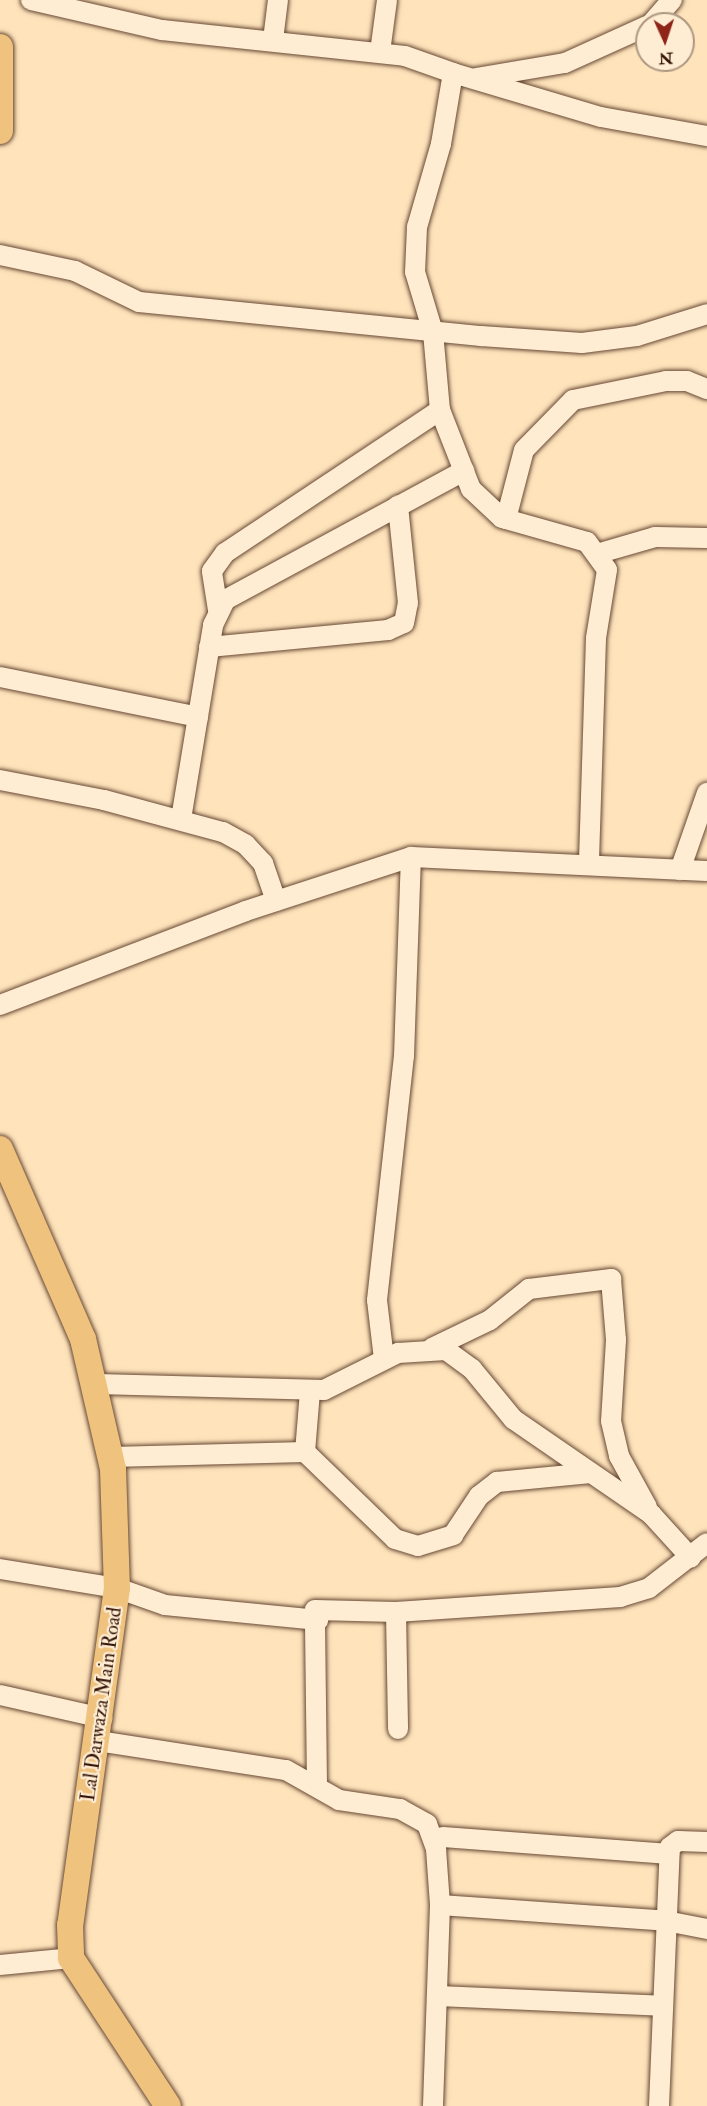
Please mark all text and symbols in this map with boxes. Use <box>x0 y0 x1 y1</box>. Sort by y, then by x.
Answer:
north arrow <box>635 12 695 72</box>
text: N <box>658 48 674 68</box>
street label: Lal Darwaza Main Road <box>75 1605 127 1803</box>

